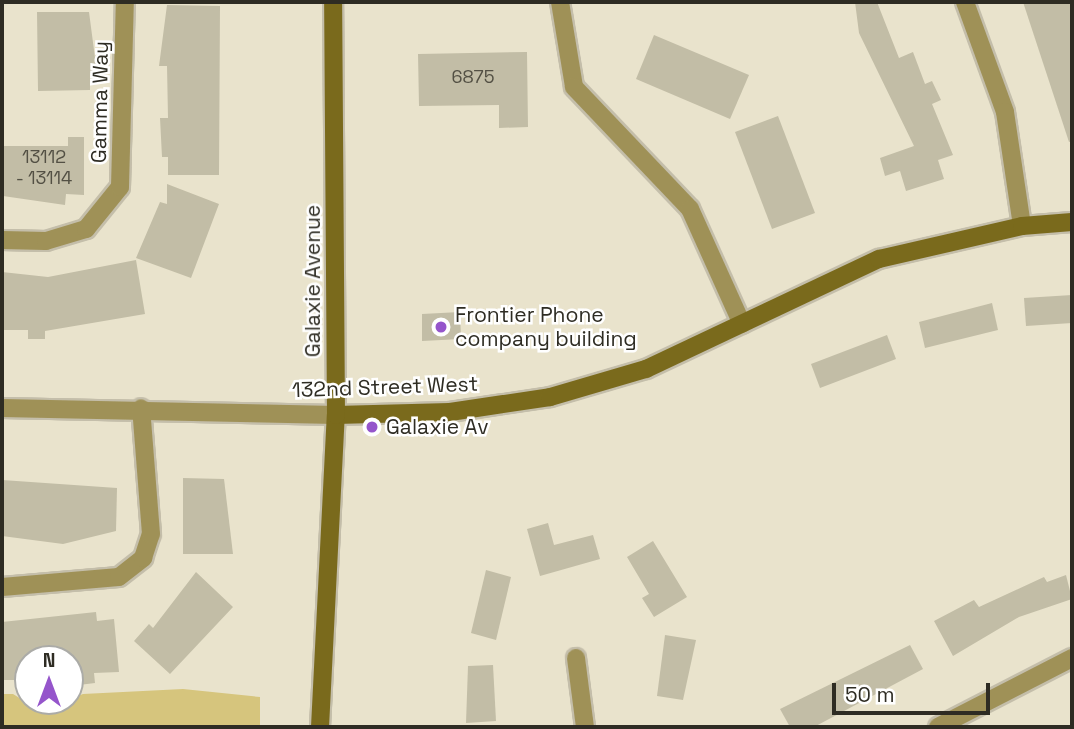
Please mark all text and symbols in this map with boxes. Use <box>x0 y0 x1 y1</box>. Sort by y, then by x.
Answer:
street label: Gamma Way <box>86 41 114 163</box>
house number: 6875 <box>452 66 494 88</box>
house number: 13112 - 13114 <box>15 147 73 190</box>
street label: Galaxie Avenue <box>300 205 326 357</box>
place label: Frontier Phone company building <box>455 302 637 352</box>
marker: Frontier Phone company building <box>433 319 449 335</box>
street label: 132nd Street West <box>291 371 479 403</box>
place label: Galaxie Av <box>386 414 489 440</box>
marker: Galaxie Av <box>364 419 380 435</box>
north arrow <box>14 645 84 715</box>
text: N <box>43 648 55 673</box>
scale bar <box>836 670 993 714</box>
text: 50 m <box>845 681 895 708</box>

